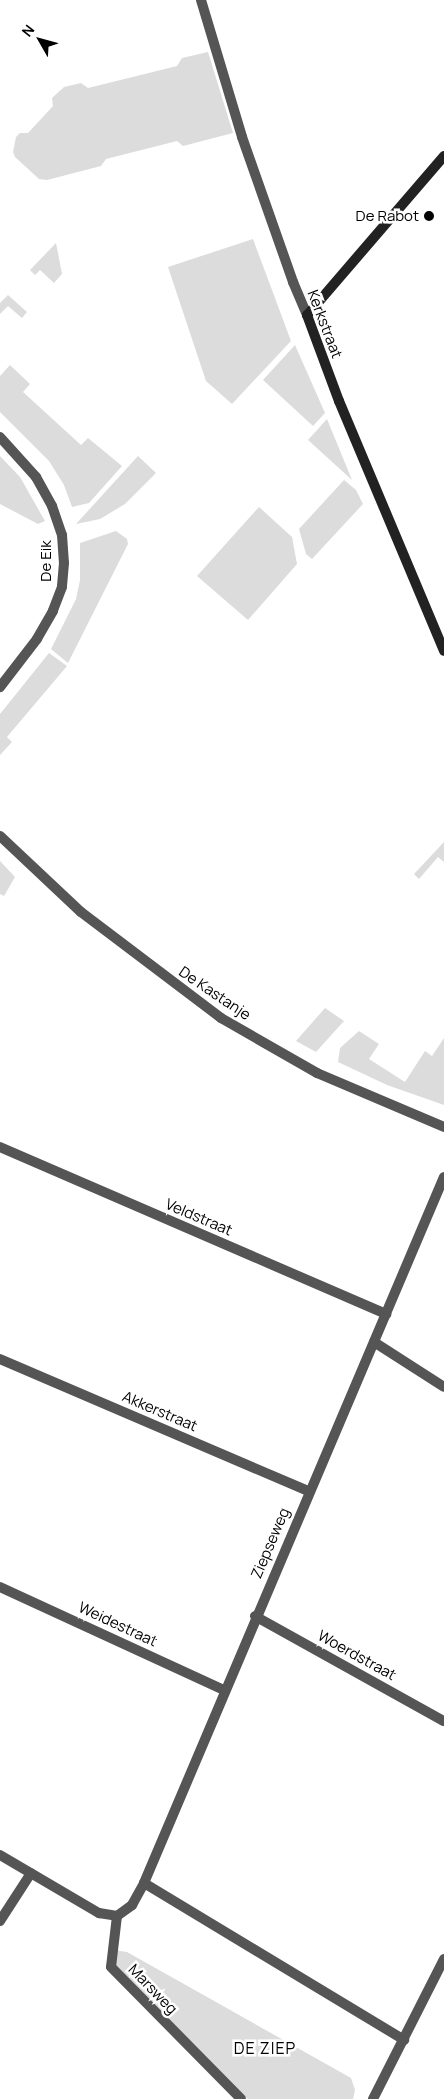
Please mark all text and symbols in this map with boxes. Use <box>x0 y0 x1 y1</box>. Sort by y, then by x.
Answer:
north arrow <box>15 15 65 65</box>
text: N <box>17 21 38 40</box>
place label: De Rabot <box>356 207 419 225</box>
marker: De Rabot <box>423 210 435 222</box>
street label: Kerkstraat <box>304 287 346 361</box>
street label: De Eik <box>37 540 55 582</box>
street label: De Kastanje <box>176 962 254 1024</box>
street label: Veldstraat <box>163 1195 235 1239</box>
street label: Akkerstraat <box>120 1387 200 1435</box>
street label: Ziepseweg <box>247 1505 293 1581</box>
street label: Weidestraat <box>76 1598 160 1650</box>
street label: Woerdstraat <box>315 1626 399 1684</box>
street label: Marsweg <box>125 1960 181 2018</box>
district label: DE ZIEP <box>233 2038 297 2058</box>

